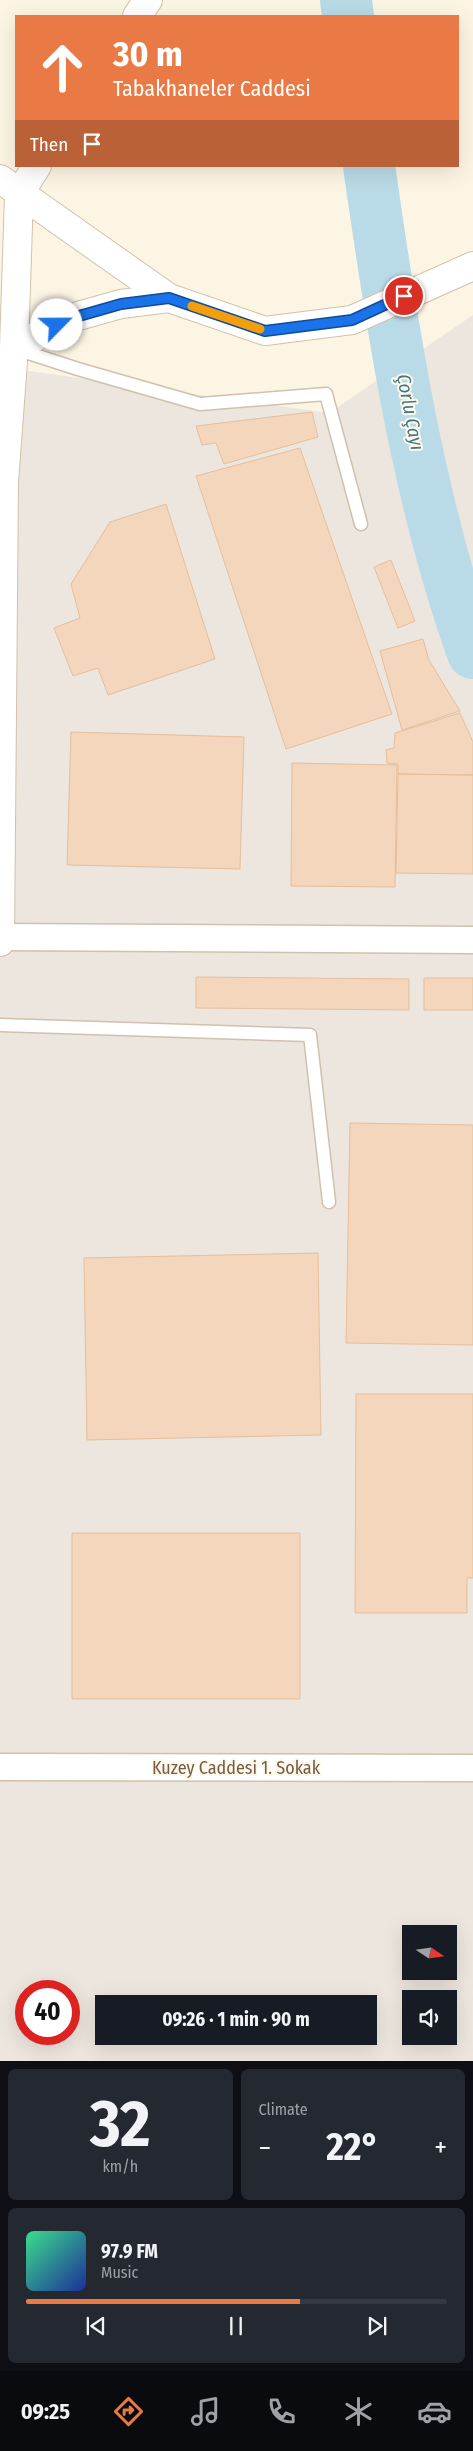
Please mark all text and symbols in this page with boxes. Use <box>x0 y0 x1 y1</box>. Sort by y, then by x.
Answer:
text: 30 m <box>113 33 183 75</box>
icon: ahead <box>30 35 95 100</box>
text: Tabakhaneler Caddesi <box>113 75 311 102</box>
icon: arrive <box>78 130 106 158</box>
text: Then <box>30 133 68 156</box>
pin <box>383 275 425 317</box>
icon: arrive <box>390 282 418 310</box>
position arrow <box>30 298 82 350</box>
water label: Çorlu Çayı <box>392 372 429 452</box>
street label: Kuzey Caddesi 1. Sokak <box>152 1757 321 1779</box>
north arrow <box>402 1925 458 1980</box>
map controls <box>402 1925 457 2045</box>
speed limit sign: 40 <box>15 1980 80 2045</box>
button: sound <box>402 1990 457 2045</box>
text: 09:26 · 1 min · 90 m <box>162 2008 310 2031</box>
text: 32 <box>90 2085 150 2163</box>
text: Climate <box>259 2100 308 2119</box>
text: 22° <box>326 2124 379 2170</box>
text: − <box>259 2131 271 2164</box>
text: + <box>434 2131 447 2164</box>
text: km/h <box>102 2157 138 2176</box>
text: 97.9 FM <box>101 2240 158 2263</box>
text: Music <box>101 2263 138 2282</box>
icon: previous <box>82 2312 110 2340</box>
icon: pause <box>222 2312 250 2340</box>
icon: next <box>363 2312 391 2340</box>
icon: directions <box>111 2394 146 2429</box>
icon: music <box>188 2394 223 2429</box>
icon: phone <box>264 2394 299 2429</box>
icon: climate <box>341 2394 376 2429</box>
icon: car <box>417 2394 452 2429</box>
text: 09:25 <box>21 2398 70 2425</box>

